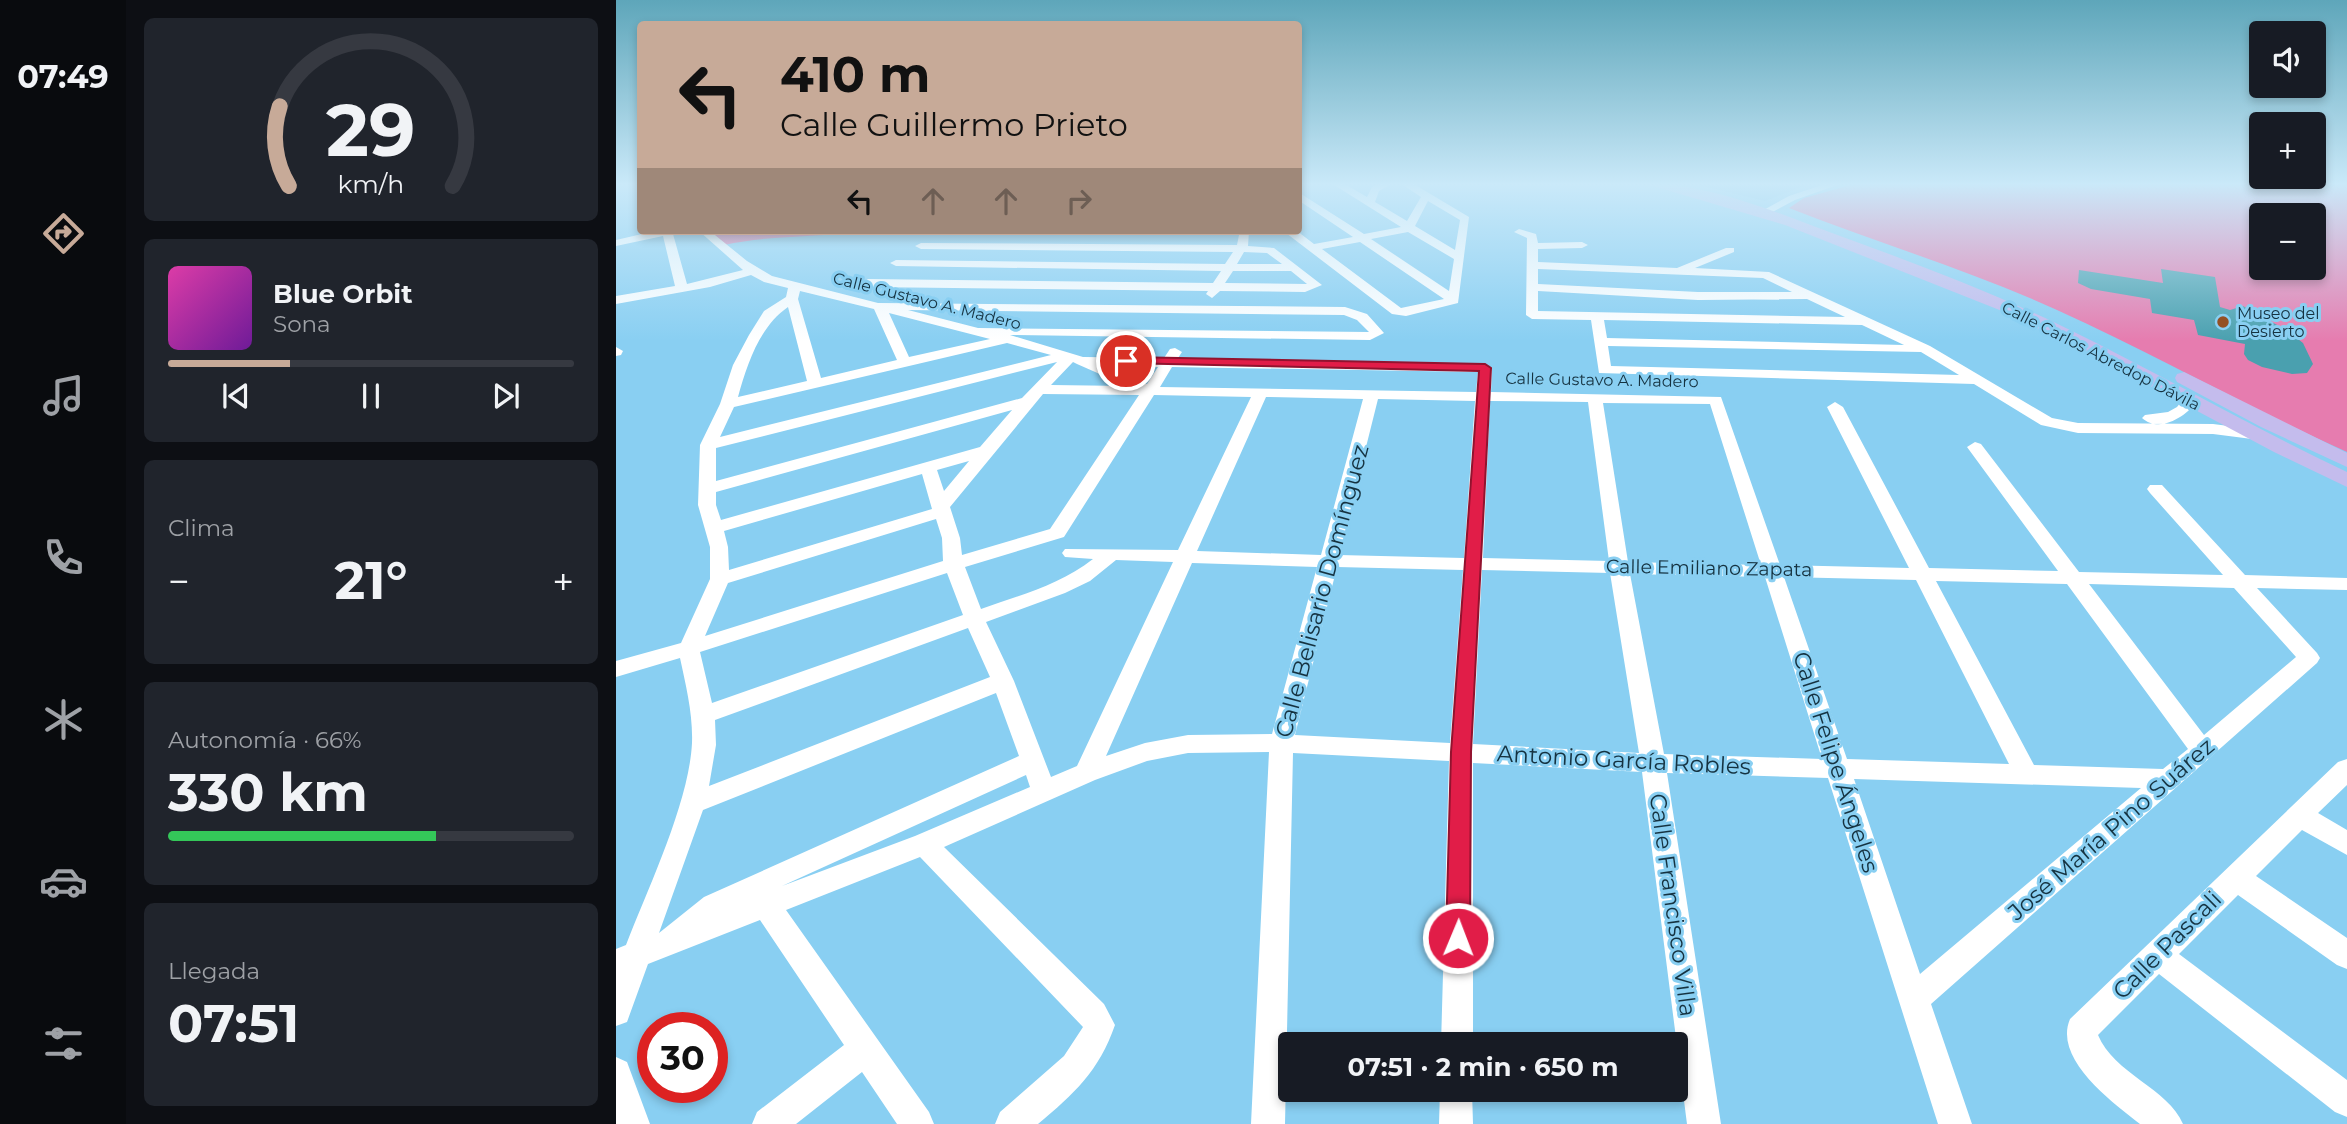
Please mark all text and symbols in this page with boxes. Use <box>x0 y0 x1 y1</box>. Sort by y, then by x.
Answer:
map controls <box>2249 21 2326 280</box>
button: sound <box>2249 21 2326 98</box>
text: 410 m <box>780 45 930 104</box>
icon: left <box>665 49 756 140</box>
text: 07:49 <box>17 57 109 96</box>
text: 29 <box>326 86 416 174</box>
text: Calle Guillermo Prieto <box>780 105 1128 144</box>
button: + <box>2249 112 2326 189</box>
text: km/h <box>338 168 404 198</box>
icon: left <box>841 182 879 220</box>
icon: ahead <box>914 182 952 220</box>
icon: ahead <box>987 182 1025 220</box>
icon: right <box>1060 182 1098 220</box>
button: − <box>2249 203 2326 280</box>
icon: directions <box>39 209 88 258</box>
street label: Calle Gustavo A. Madero <box>831 268 1023 334</box>
text: Blue Orbit <box>273 278 412 310</box>
street label: Calle Carlos Abredop Dávila <box>1999 298 2203 414</box>
place label: Museo del Desierto <box>2237 304 2320 341</box>
text: Sona <box>273 310 331 338</box>
marker: Museo del Desierto <box>2215 314 2231 330</box>
pin <box>1096 331 1156 391</box>
icon: arrive <box>1107 342 1145 380</box>
street label: Calle Gustavo A. Madero <box>1505 369 1699 391</box>
icon: music <box>39 371 88 420</box>
icon: previous <box>217 377 255 415</box>
icon: pause <box>352 377 390 415</box>
icon: next <box>487 377 525 415</box>
street label: Calle Belisario Domínguez <box>1269 441 1375 741</box>
text: Clima <box>168 514 235 542</box>
icon: phone <box>39 533 88 582</box>
text: 21° <box>335 549 407 612</box>
street label: Calle Emiliano Zapata <box>1606 555 1812 581</box>
text: − <box>168 558 190 605</box>
text: + <box>552 558 574 605</box>
street label: Calle Felipe Ángeles <box>1787 648 1885 876</box>
icon: climate <box>39 695 88 744</box>
text: Autonomía · 66% <box>168 726 362 754</box>
street label: José María Pino Suárez <box>2002 732 2220 927</box>
street label: Antonio García Robles <box>1496 739 1752 781</box>
text: 330 km <box>168 761 368 824</box>
street label: Calle Francisco Villa <box>1643 792 1703 1018</box>
icon: car <box>39 857 88 906</box>
street label: Calle Pascali <box>2107 885 2227 1005</box>
position arrow <box>1421 901 1495 975</box>
text: Llegada <box>168 957 260 985</box>
text: 07:51 <box>168 992 299 1055</box>
speed limit sign: 30 <box>637 1012 728 1103</box>
icon: filters <box>39 1019 88 1068</box>
text: 07:51 · 2 min · 650 m <box>1348 1051 1618 1083</box>

